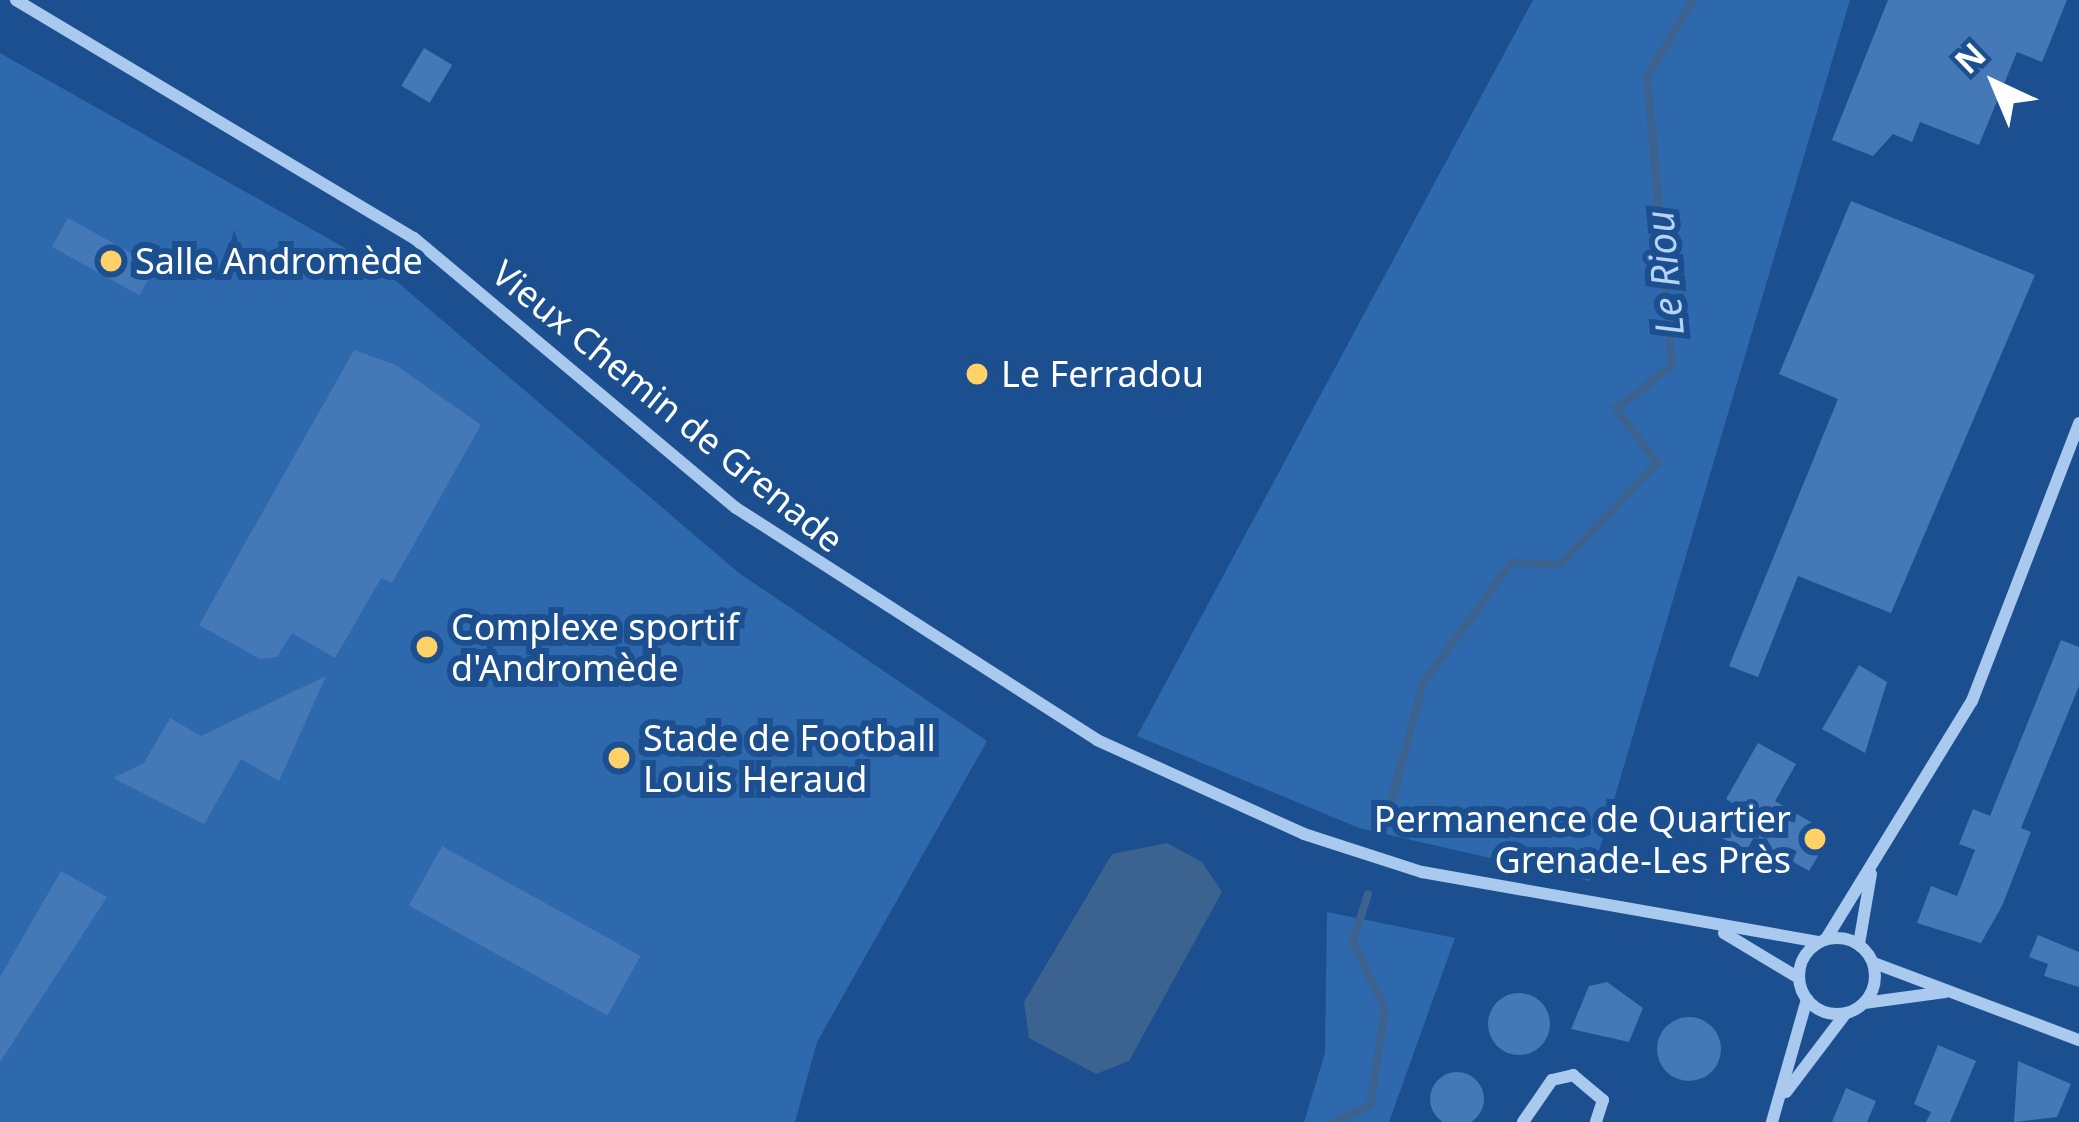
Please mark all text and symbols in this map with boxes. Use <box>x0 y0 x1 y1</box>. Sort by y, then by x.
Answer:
north arrow <box>1935 24 2055 144</box>
text: N <box>1944 32 1995 83</box>
water label: Le Riou <box>1635 209 1693 337</box>
place label: Salle Andromède <box>135 239 423 283</box>
marker: Salle Andromède <box>98 248 124 274</box>
street label: Vieux Chemin de Grenade <box>484 251 852 561</box>
place label: Le Ferradou <box>1001 352 1204 396</box>
marker: Le Ferradou <box>964 361 990 387</box>
place label: Complexe sportif d'Andromède <box>451 604 739 689</box>
marker: Complexe sportif d'Andromède <box>414 634 440 660</box>
place label: Stade de Football Louis Heraud <box>643 715 936 800</box>
marker: Stade de Football Louis Heraud <box>606 745 632 771</box>
place label: Permanence de Quartier Grenade-Les Près <box>1374 796 1791 881</box>
marker: Permanence de Quartier Grenade-Les Près <box>1802 826 1828 852</box>

